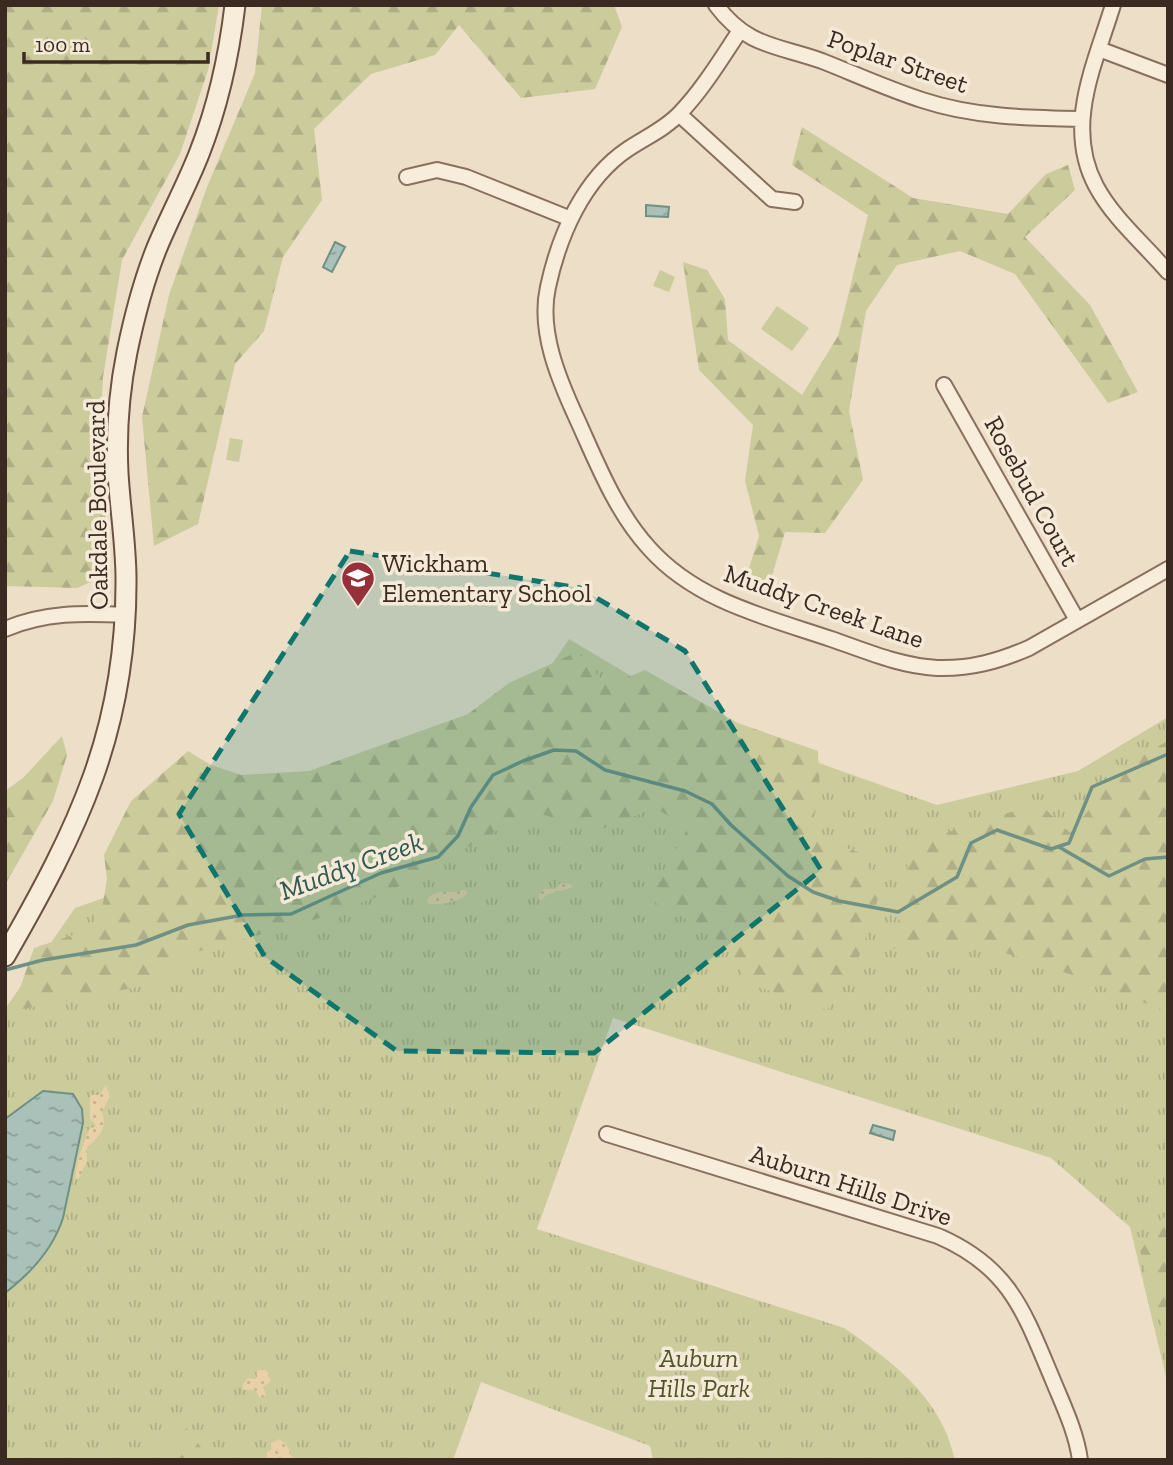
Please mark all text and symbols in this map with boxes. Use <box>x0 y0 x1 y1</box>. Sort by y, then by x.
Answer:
scale bar <box>24 21 208 65</box>
street label: Poplar Street <box>824 22 973 100</box>
text: 100 m <box>35 32 90 57</box>
street label: Oakdale Boulevard <box>79 400 115 610</box>
street label: Rosebud Court <box>978 410 1087 572</box>
place label: Wickham Elementary School <box>382 547 592 609</box>
street label: Muddy Creek Lane <box>720 557 928 655</box>
school or university icon: Wickham Elementary School <box>339 559 377 608</box>
water label: Muddy Creek <box>275 825 427 907</box>
street label: Auburn Hills Drive <box>746 1137 956 1233</box>
park label: Auburn Hills Park <box>648 1342 750 1404</box>

